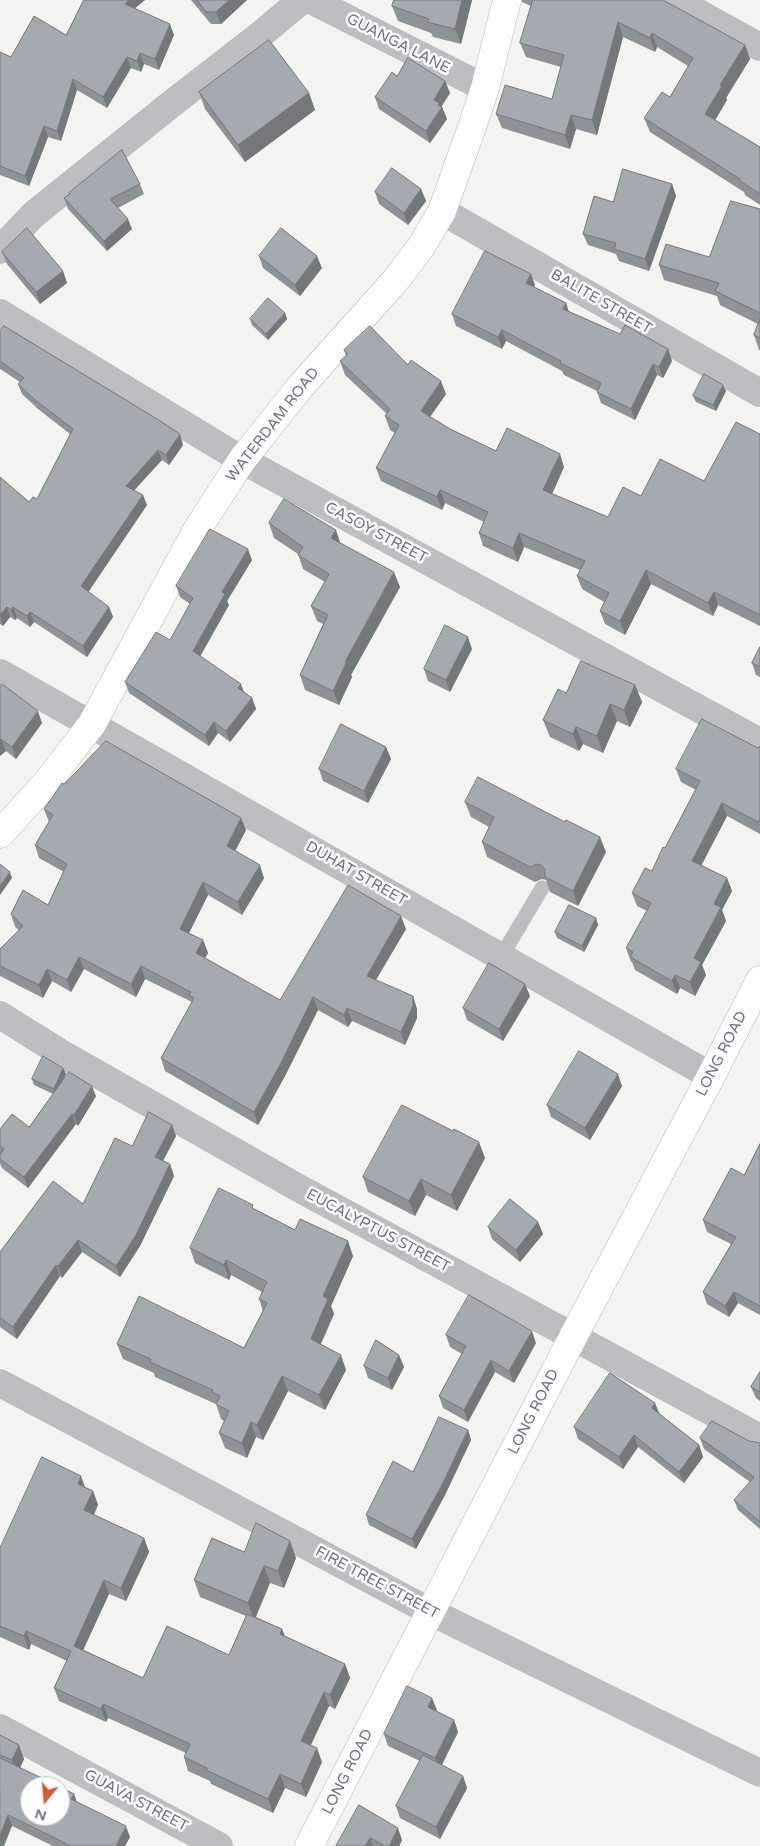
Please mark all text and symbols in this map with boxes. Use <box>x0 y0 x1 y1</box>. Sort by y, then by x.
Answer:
street label: GUANGA LANE <box>343 10 453 78</box>
street label: BALITE STREET <box>547 266 655 338</box>
street label: WATERDAM ROAD <box>223 364 323 486</box>
street label: CASOY STREET <box>322 499 430 567</box>
street label: DUHAT STREET <box>302 838 410 910</box>
street label: LONG ROAD <box>693 1008 751 1100</box>
street label: EUCALYPTUS STREET <box>303 1186 453 1276</box>
street label: LONG ROAD <box>505 1366 563 1458</box>
street label: FIRE TREE STREET <box>312 1543 442 1623</box>
street label: LONG ROAD <box>319 1726 377 1818</box>
street label: GUAVA STREET <box>81 1766 191 1836</box>
north arrow <box>20 1776 70 1826</box>
text: N <box>33 1805 49 1825</box>

